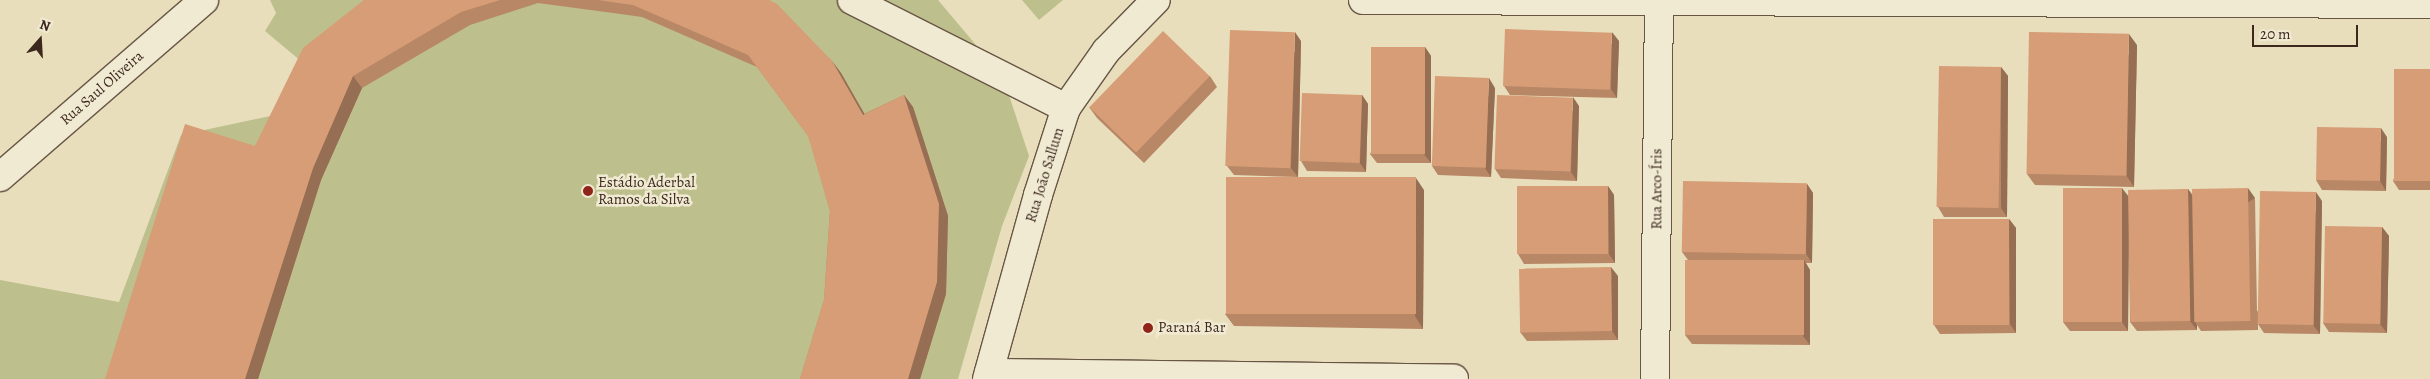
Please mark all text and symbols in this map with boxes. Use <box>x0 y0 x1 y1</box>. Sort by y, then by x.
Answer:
north arrow <box>15 15 65 65</box>
text: N <box>37 15 53 36</box>
scale bar <box>2255 15 2361 47</box>
text: 20 m <box>2260 24 2291 44</box>
street label: Rua Saul Oliveira <box>57 47 147 129</box>
street label: Rua João Sallum <box>1022 125 1068 225</box>
street label: Rua Arco-Íris <box>1648 149 1666 229</box>
place label: Estádio Aderbal Ramos da Silva <box>598 173 695 208</box>
marker: Estádio Aderbal Ramos da Silva <box>582 185 594 197</box>
place label: Paraná Bar <box>1158 319 1225 337</box>
marker: Paraná Bar <box>1142 322 1154 334</box>

